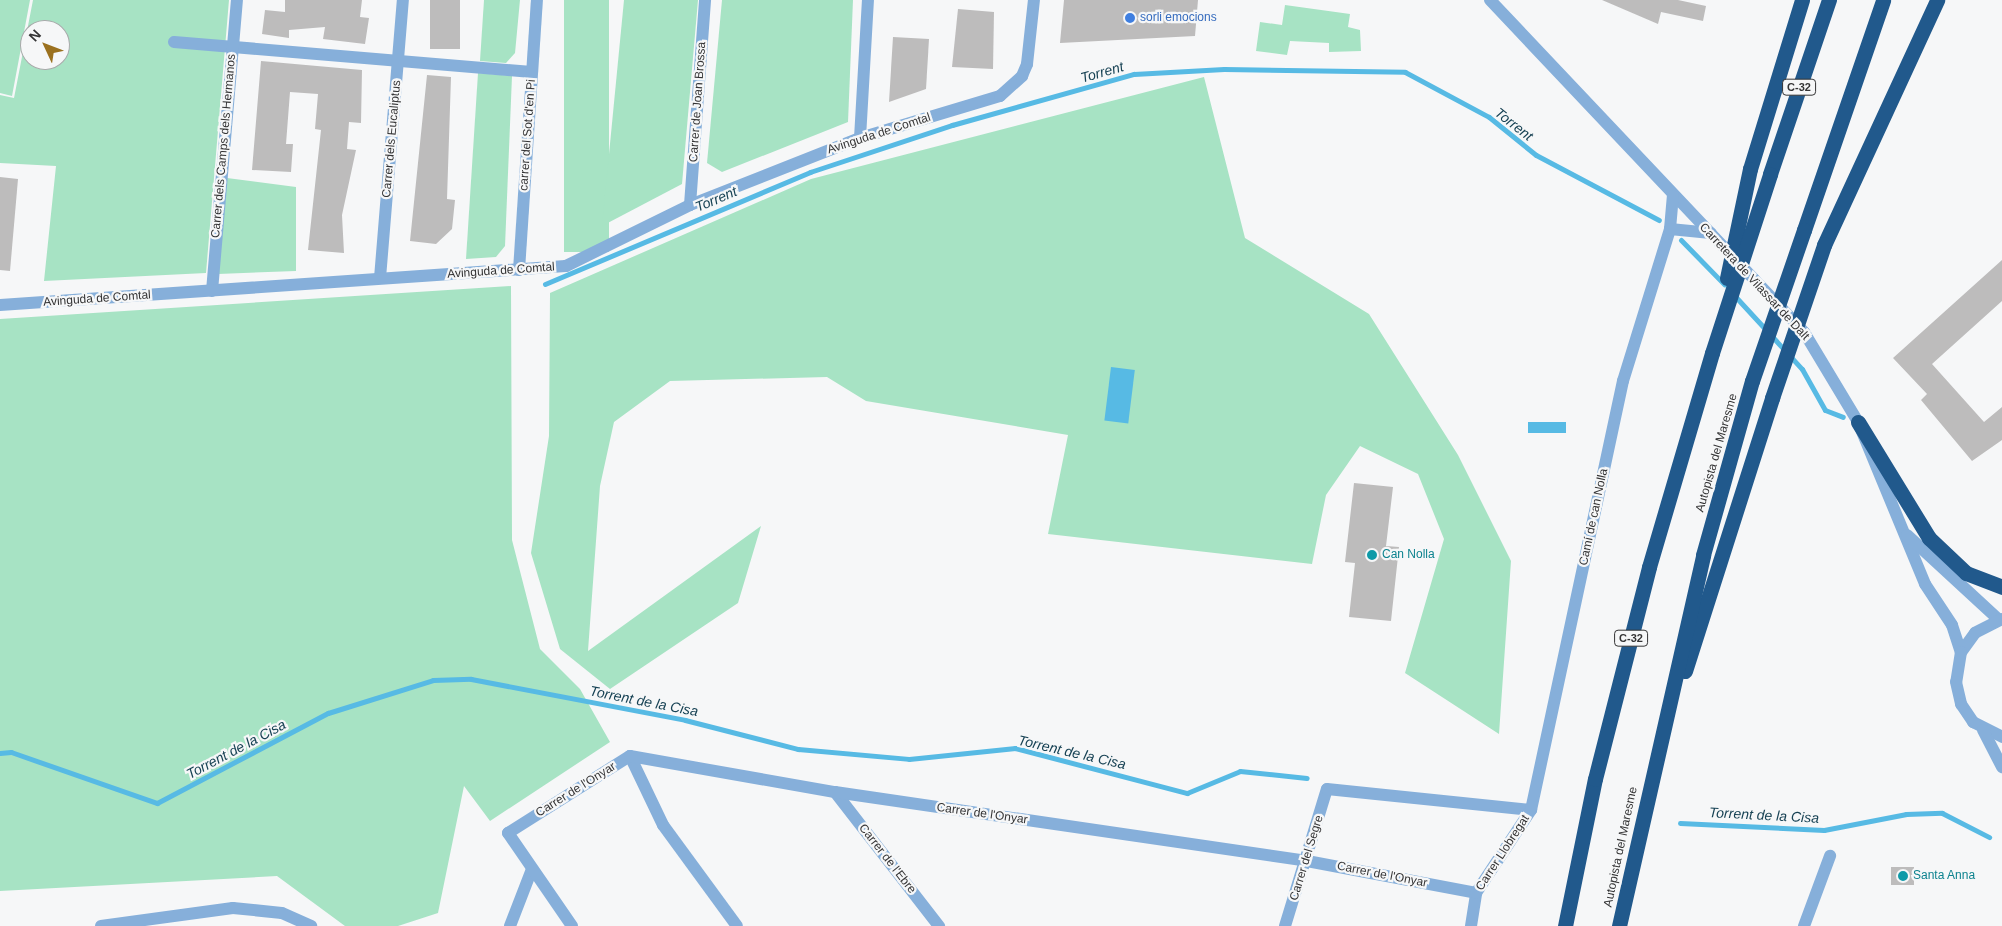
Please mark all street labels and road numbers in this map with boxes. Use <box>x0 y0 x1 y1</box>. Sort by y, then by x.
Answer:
street label: Carrer de Joan Brossa <box>687 41 709 163</box>
street label: Carrer dels Camps dels Hermanos <box>209 53 239 239</box>
road number: C-32 <box>1782 78 1816 95</box>
street label: carrer del Sot d'en Pi <box>517 79 539 191</box>
street label: Carrer dels Eucaliptus <box>380 80 404 198</box>
street label: Avinguda de Comtal <box>825 110 933 158</box>
street label: Carretera de Vilassar de Dalt <box>1696 221 1812 343</box>
street label: Avinguda de Comtal <box>447 260 555 282</box>
street label: Avinguda de Comtal <box>43 288 151 310</box>
street label: Autopista del Maresme <box>1693 392 1741 514</box>
street label: Camí de can Nolla <box>1577 467 1611 567</box>
road number: C-32 <box>1614 630 1648 646</box>
street label: Carrer de l'Onyar <box>533 760 619 820</box>
street label: Autopista del Maresme <box>1601 785 1641 909</box>
street label: Carrer de l'Onyar <box>936 800 1028 828</box>
street label: Carrer Llobregat <box>1473 812 1533 894</box>
street label: Carrer del Segre <box>1287 813 1327 903</box>
street label: Carrer de l'Ebre <box>855 821 919 897</box>
street label: Carrer de l'Onyar <box>1336 859 1428 891</box>

